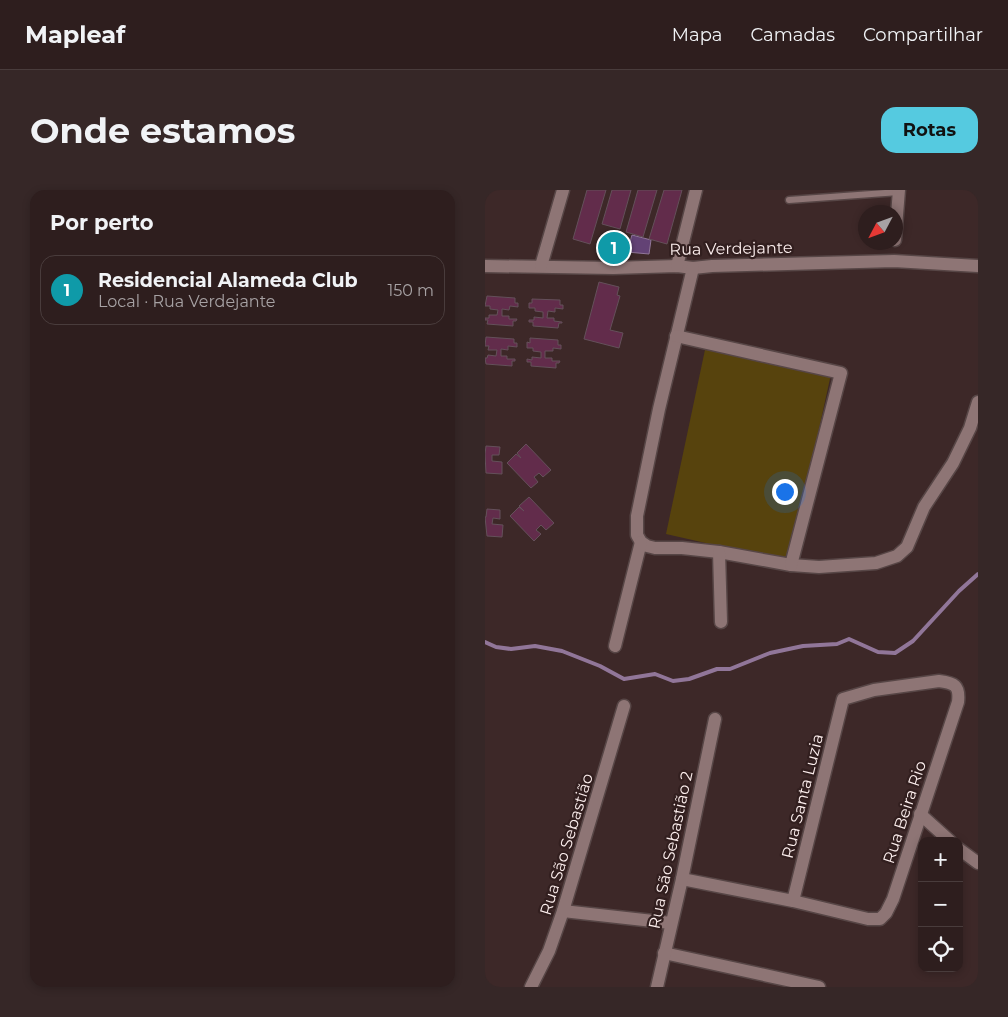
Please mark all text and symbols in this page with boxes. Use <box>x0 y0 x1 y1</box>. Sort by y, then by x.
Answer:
text: Mapleaf <box>25 20 125 49</box>
text: Mapa <box>672 24 722 46</box>
text: Camadas <box>750 24 835 46</box>
text: Compartilhar <box>863 24 983 46</box>
button: Rotas <box>881 107 978 153</box>
text: Onde estamos <box>30 109 295 152</box>
north arrow <box>858 205 903 250</box>
text: Por perto <box>50 210 154 235</box>
pin: 1 <box>598 229 630 267</box>
street label: Rua Verdejante <box>669 238 793 259</box>
text: Residencial Alameda Club <box>98 269 358 292</box>
text: 1 <box>64 281 70 300</box>
text: 150 m <box>387 281 434 300</box>
text: Local · Rua Verdejante <box>98 292 276 311</box>
your location <box>772 479 798 505</box>
street label: Rua Santa Luzia <box>778 732 827 860</box>
street label: Rua Beira Rio <box>879 758 930 866</box>
street label: Rua São Sebastião 2 <box>645 770 696 931</box>
street label: Rua São Sebastião <box>536 771 597 917</box>
map controls <box>918 837 963 972</box>
button: + <box>918 837 963 882</box>
button: − <box>918 882 963 927</box>
button: locate <box>918 927 963 972</box>

